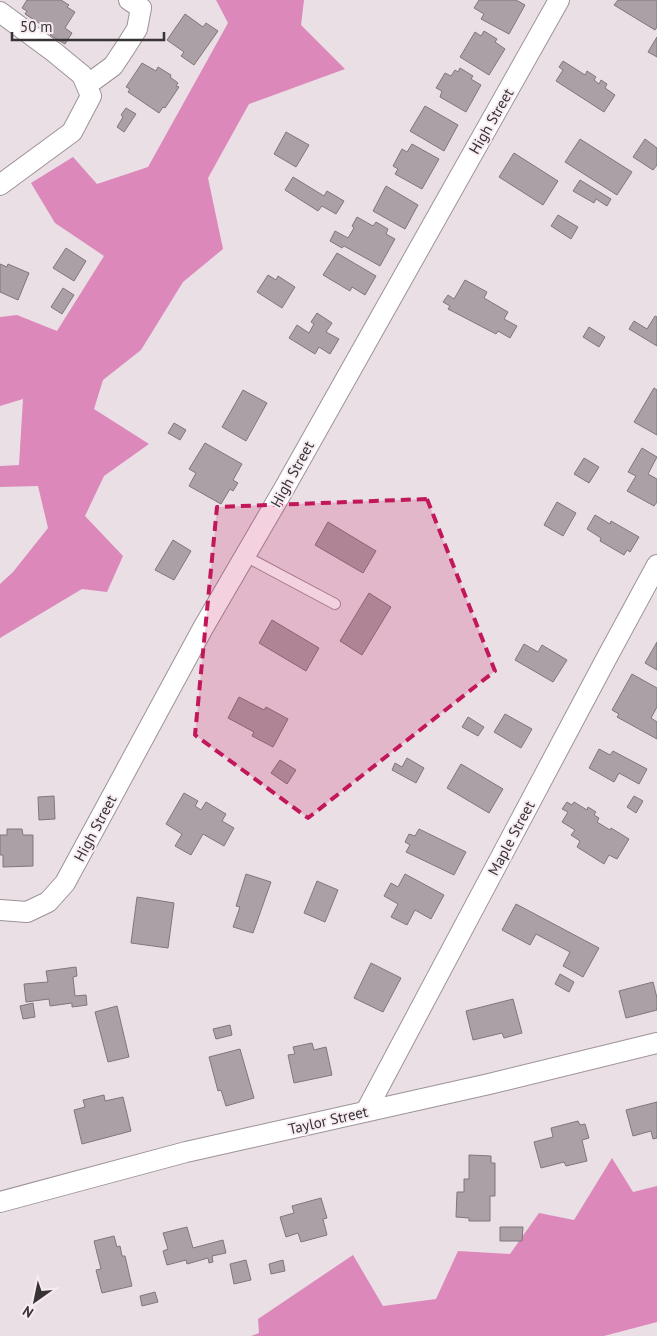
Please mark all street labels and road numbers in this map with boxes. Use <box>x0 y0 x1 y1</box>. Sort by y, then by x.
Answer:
street label: High Street <box>465 85 517 157</box>
street label: High Street <box>266 438 318 510</box>
street label: High Street <box>70 791 120 865</box>
street label: Maple Street <box>483 797 539 879</box>
street label: Taylor Street <box>286 1102 370 1138</box>

